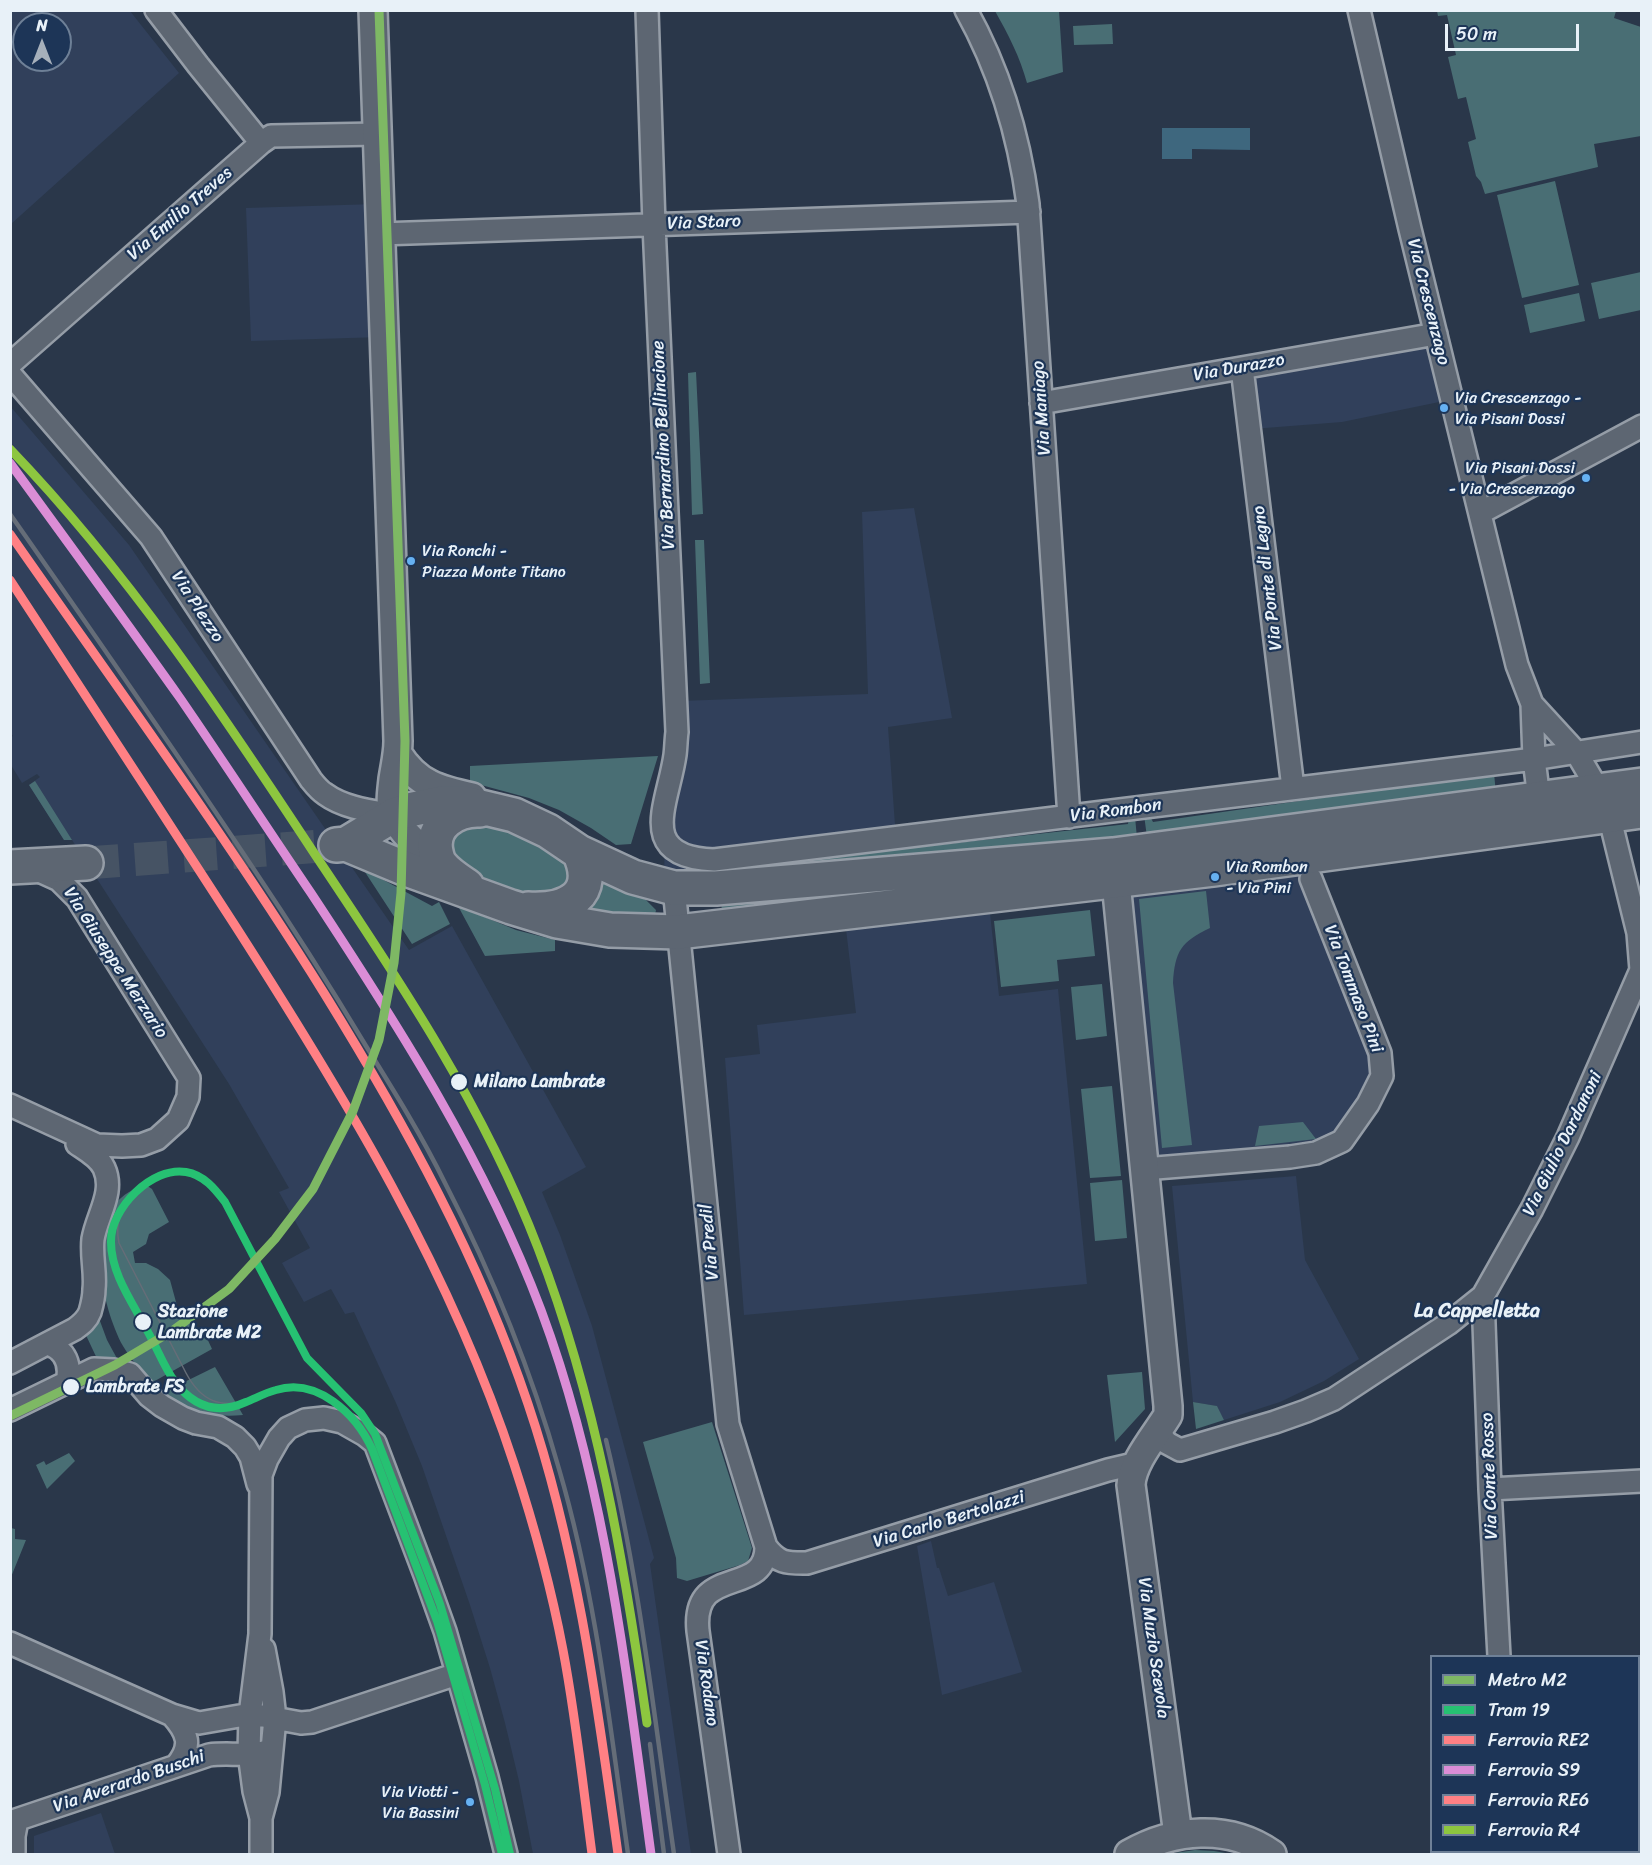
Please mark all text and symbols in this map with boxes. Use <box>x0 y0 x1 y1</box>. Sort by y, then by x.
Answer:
text: N <box>36 11 48 40</box>
north arrow <box>12 12 72 72</box>
scale bar <box>1448 12 1582 50</box>
text: 50 m <box>1456 18 1497 50</box>
street label: Via Emilio Treves <box>123 163 237 265</box>
street label: Via Staro <box>667 211 741 235</box>
street label: Via Crescenzago <box>1402 237 1454 367</box>
street label: Via Bernardino Bellincione <box>648 340 680 550</box>
street label: Via Durazzo <box>1192 349 1286 387</box>
street label: Via Maniago <box>1028 360 1056 456</box>
place label: Via Crescenzago - Via Pisani Dossi <box>1455 389 1581 427</box>
marker: Via Crescenzago - Via Pisani Dossi <box>1438 402 1450 414</box>
place label: Via Pisani Dossi - Via Crescenzago <box>1449 459 1575 497</box>
marker: Via Pisani Dossi - Via Crescenzago <box>1580 472 1592 484</box>
street label: Via Ponte di Legno <box>1248 504 1288 652</box>
place label: Via Ronchi - Piazza Monte Titano <box>422 542 566 580</box>
marker: Via Ronchi - Piazza Monte Titano <box>405 555 417 567</box>
street label: Via Plezzo <box>166 567 228 647</box>
street label: Via Rombon <box>1069 795 1163 827</box>
place label: Via Rombon - Via Pini <box>1226 858 1308 896</box>
marker: Via Rombon - Via Pini <box>1209 871 1221 883</box>
street label: Via Giuseppe Merzario <box>58 884 172 1042</box>
street label: Via Tommaso Pini <box>1319 922 1387 1056</box>
street label: Via Giulio Dardanoni <box>1519 1068 1607 1220</box>
place label: Milano Lambrate <box>474 1071 605 1093</box>
marker: Milano Lambrate <box>449 1072 469 1092</box>
street label: Via Predil <box>696 1203 724 1281</box>
district label: La Cappelletta <box>1414 1300 1540 1324</box>
place label: Stazione Lambrate M2 <box>158 1301 261 1344</box>
marker: Stazione Lambrate M2 <box>133 1312 153 1332</box>
place label: Lambrate FS <box>86 1376 185 1398</box>
marker: Lambrate FS <box>61 1377 81 1397</box>
street label: Via Conte Rosso <box>1477 1412 1503 1540</box>
street label: Via Carlo Bertolazzi <box>871 1487 1027 1553</box>
street label: Via Muzio Scevola <box>1132 1576 1174 1720</box>
street label: Via Rodano <box>689 1639 723 1727</box>
legend <box>1430 1655 1640 1853</box>
text: Metro M2 <box>1488 1664 1567 1696</box>
text: Tram 19 <box>1488 1694 1550 1726</box>
text: Ferrovia RE2 <box>1488 1724 1589 1756</box>
street label: Via Averardo Buschi <box>51 1746 207 1818</box>
text: Ferrovia S9 <box>1488 1754 1580 1786</box>
place label: Via Viotti - Via Bassini <box>382 1783 459 1821</box>
text: Ferrovia RE6 <box>1488 1784 1589 1816</box>
marker: Via Viotti - Via Bassini <box>464 1796 476 1808</box>
text: Ferrovia R4 <box>1488 1814 1580 1846</box>

